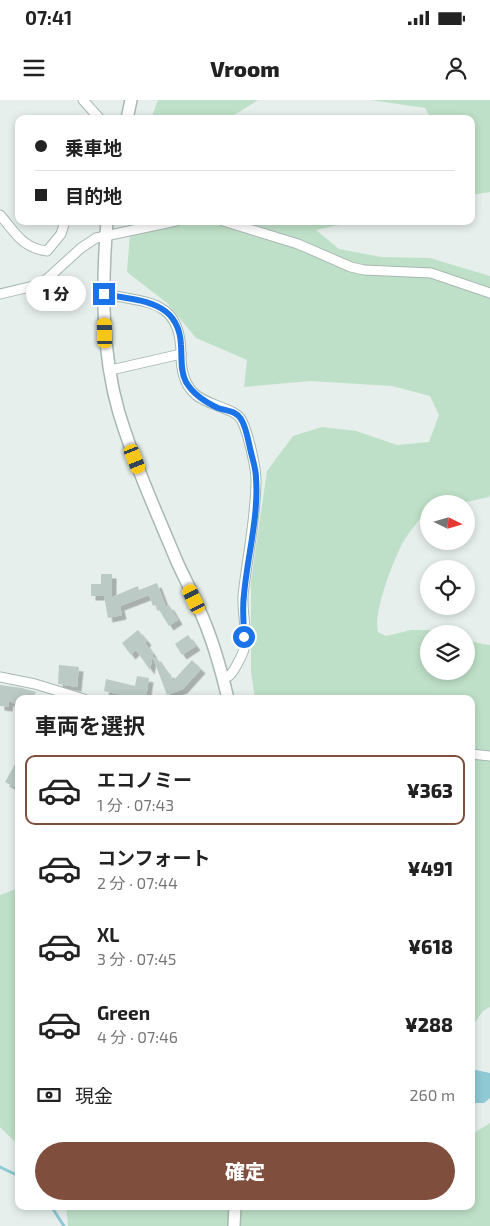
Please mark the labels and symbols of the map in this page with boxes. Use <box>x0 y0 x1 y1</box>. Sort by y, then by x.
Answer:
callout: 1 分 <box>27 276 86 312</box>
route end <box>93 283 115 305</box>
car <box>97 318 112 348</box>
car <box>122 442 147 476</box>
north arrow <box>420 495 475 550</box>
car <box>180 582 207 616</box>
route start <box>233 626 255 648</box>

